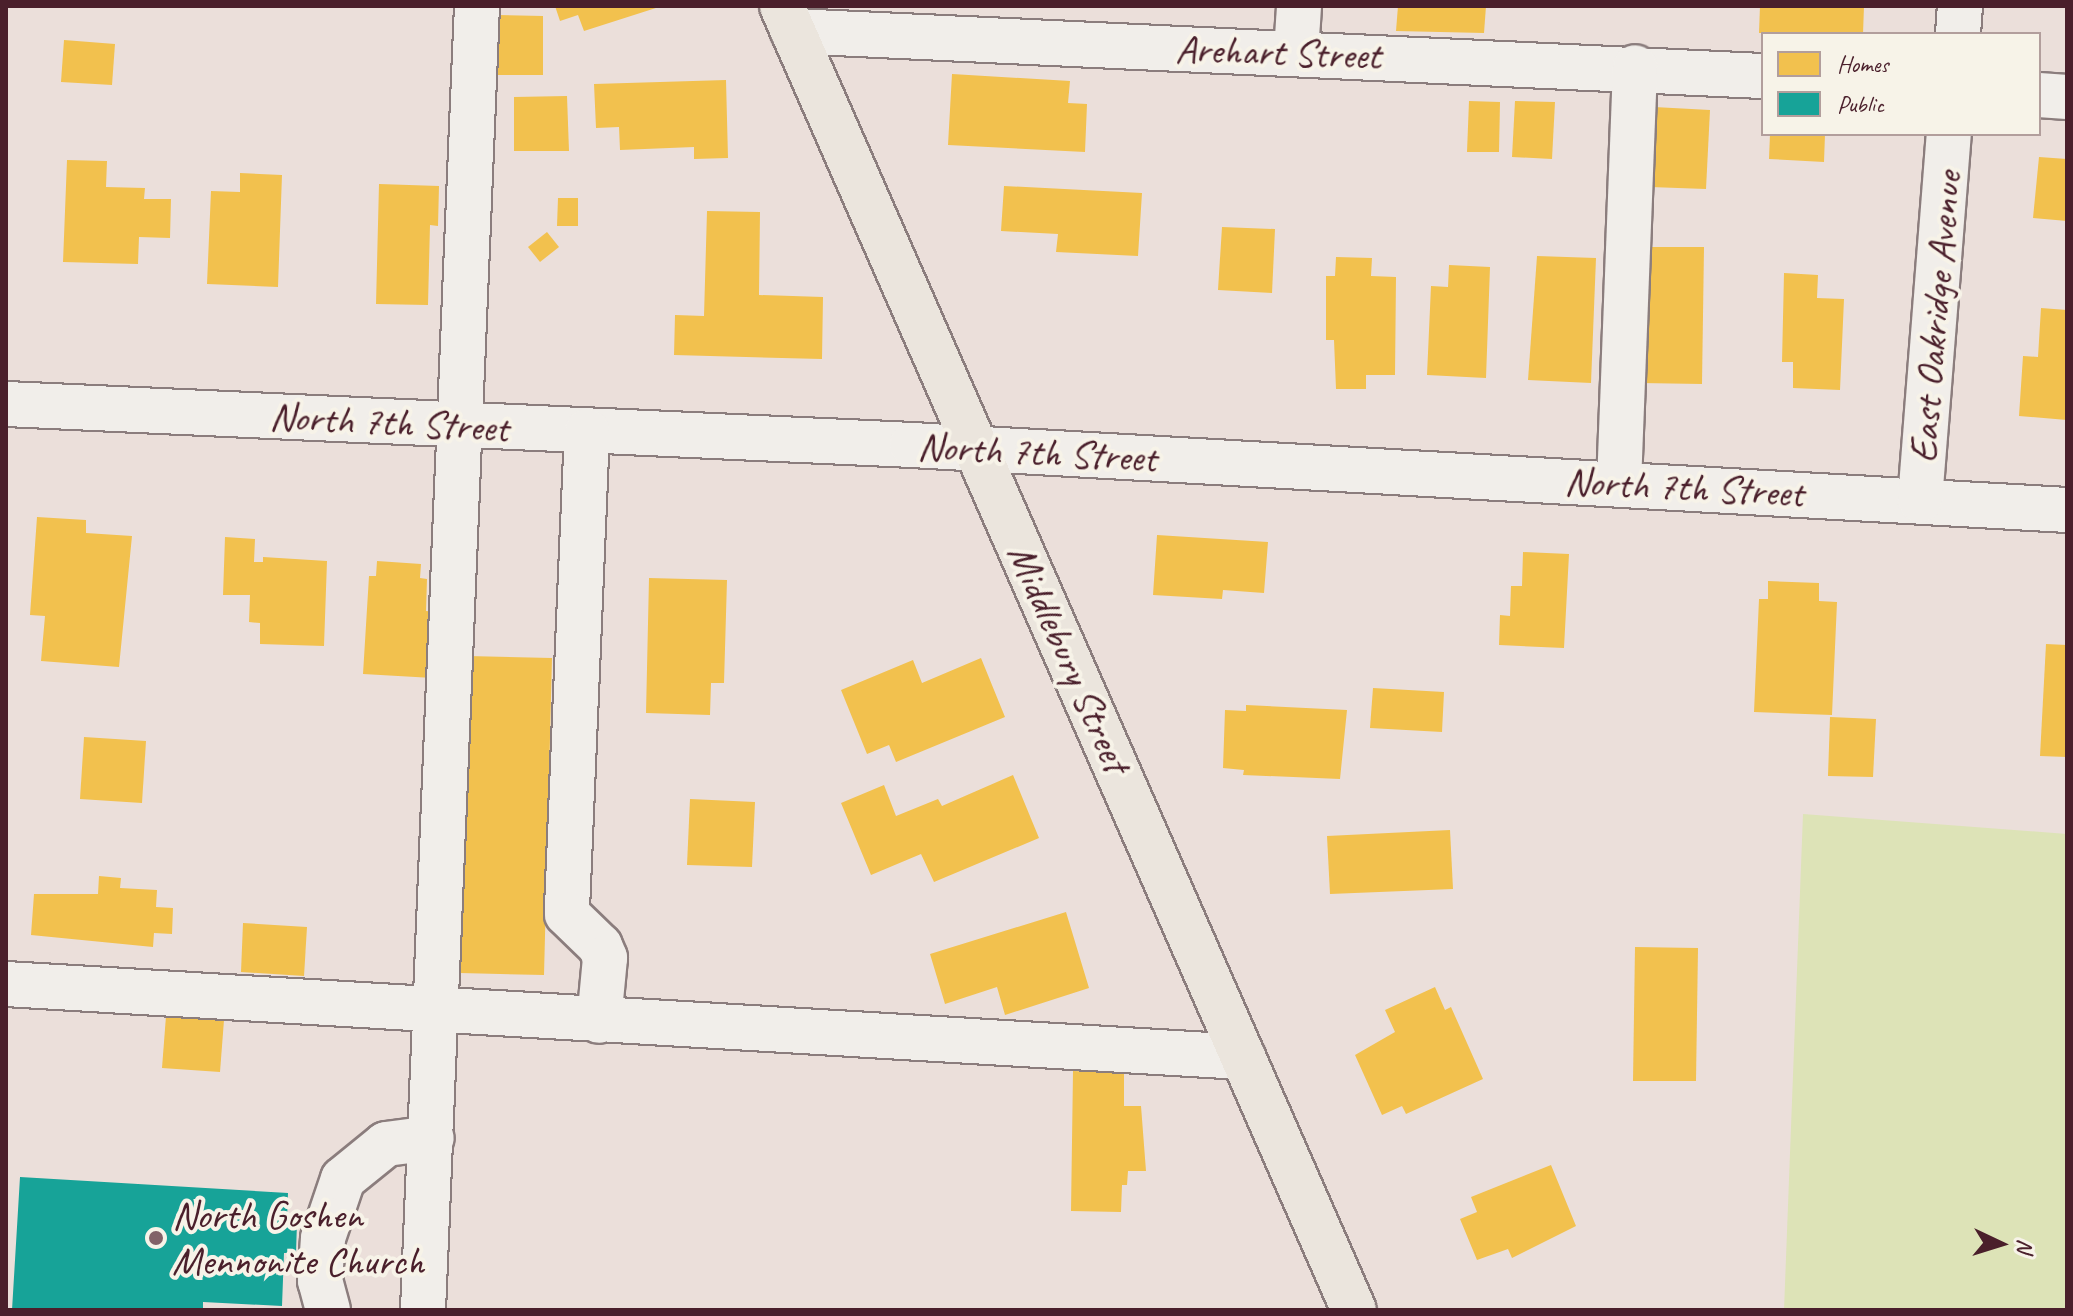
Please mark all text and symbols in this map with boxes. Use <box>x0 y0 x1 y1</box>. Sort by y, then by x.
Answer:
street label: Arehart Street <box>1174 24 1382 80</box>
legend <box>1761 32 2041 136</box>
text: Homes <box>1837 49 1888 79</box>
text: Public <box>1837 89 1884 119</box>
street label: East Oakridge Avenue <box>1898 169 1972 465</box>
street label: North 7th Street <box>268 392 510 452</box>
street label: North 7th Street <box>916 422 1158 482</box>
street label: North 7th Street <box>1563 457 1805 517</box>
street label: Middlebury Street <box>997 536 1141 780</box>
place label: North Goshen Mennonite Church <box>172 1191 425 1285</box>
north arrow <box>1961 1204 2041 1284</box>
marker: North Goshen Mennonite Church <box>147 1229 165 1247</box>
text: N <box>2011 1238 2039 1253</box>

